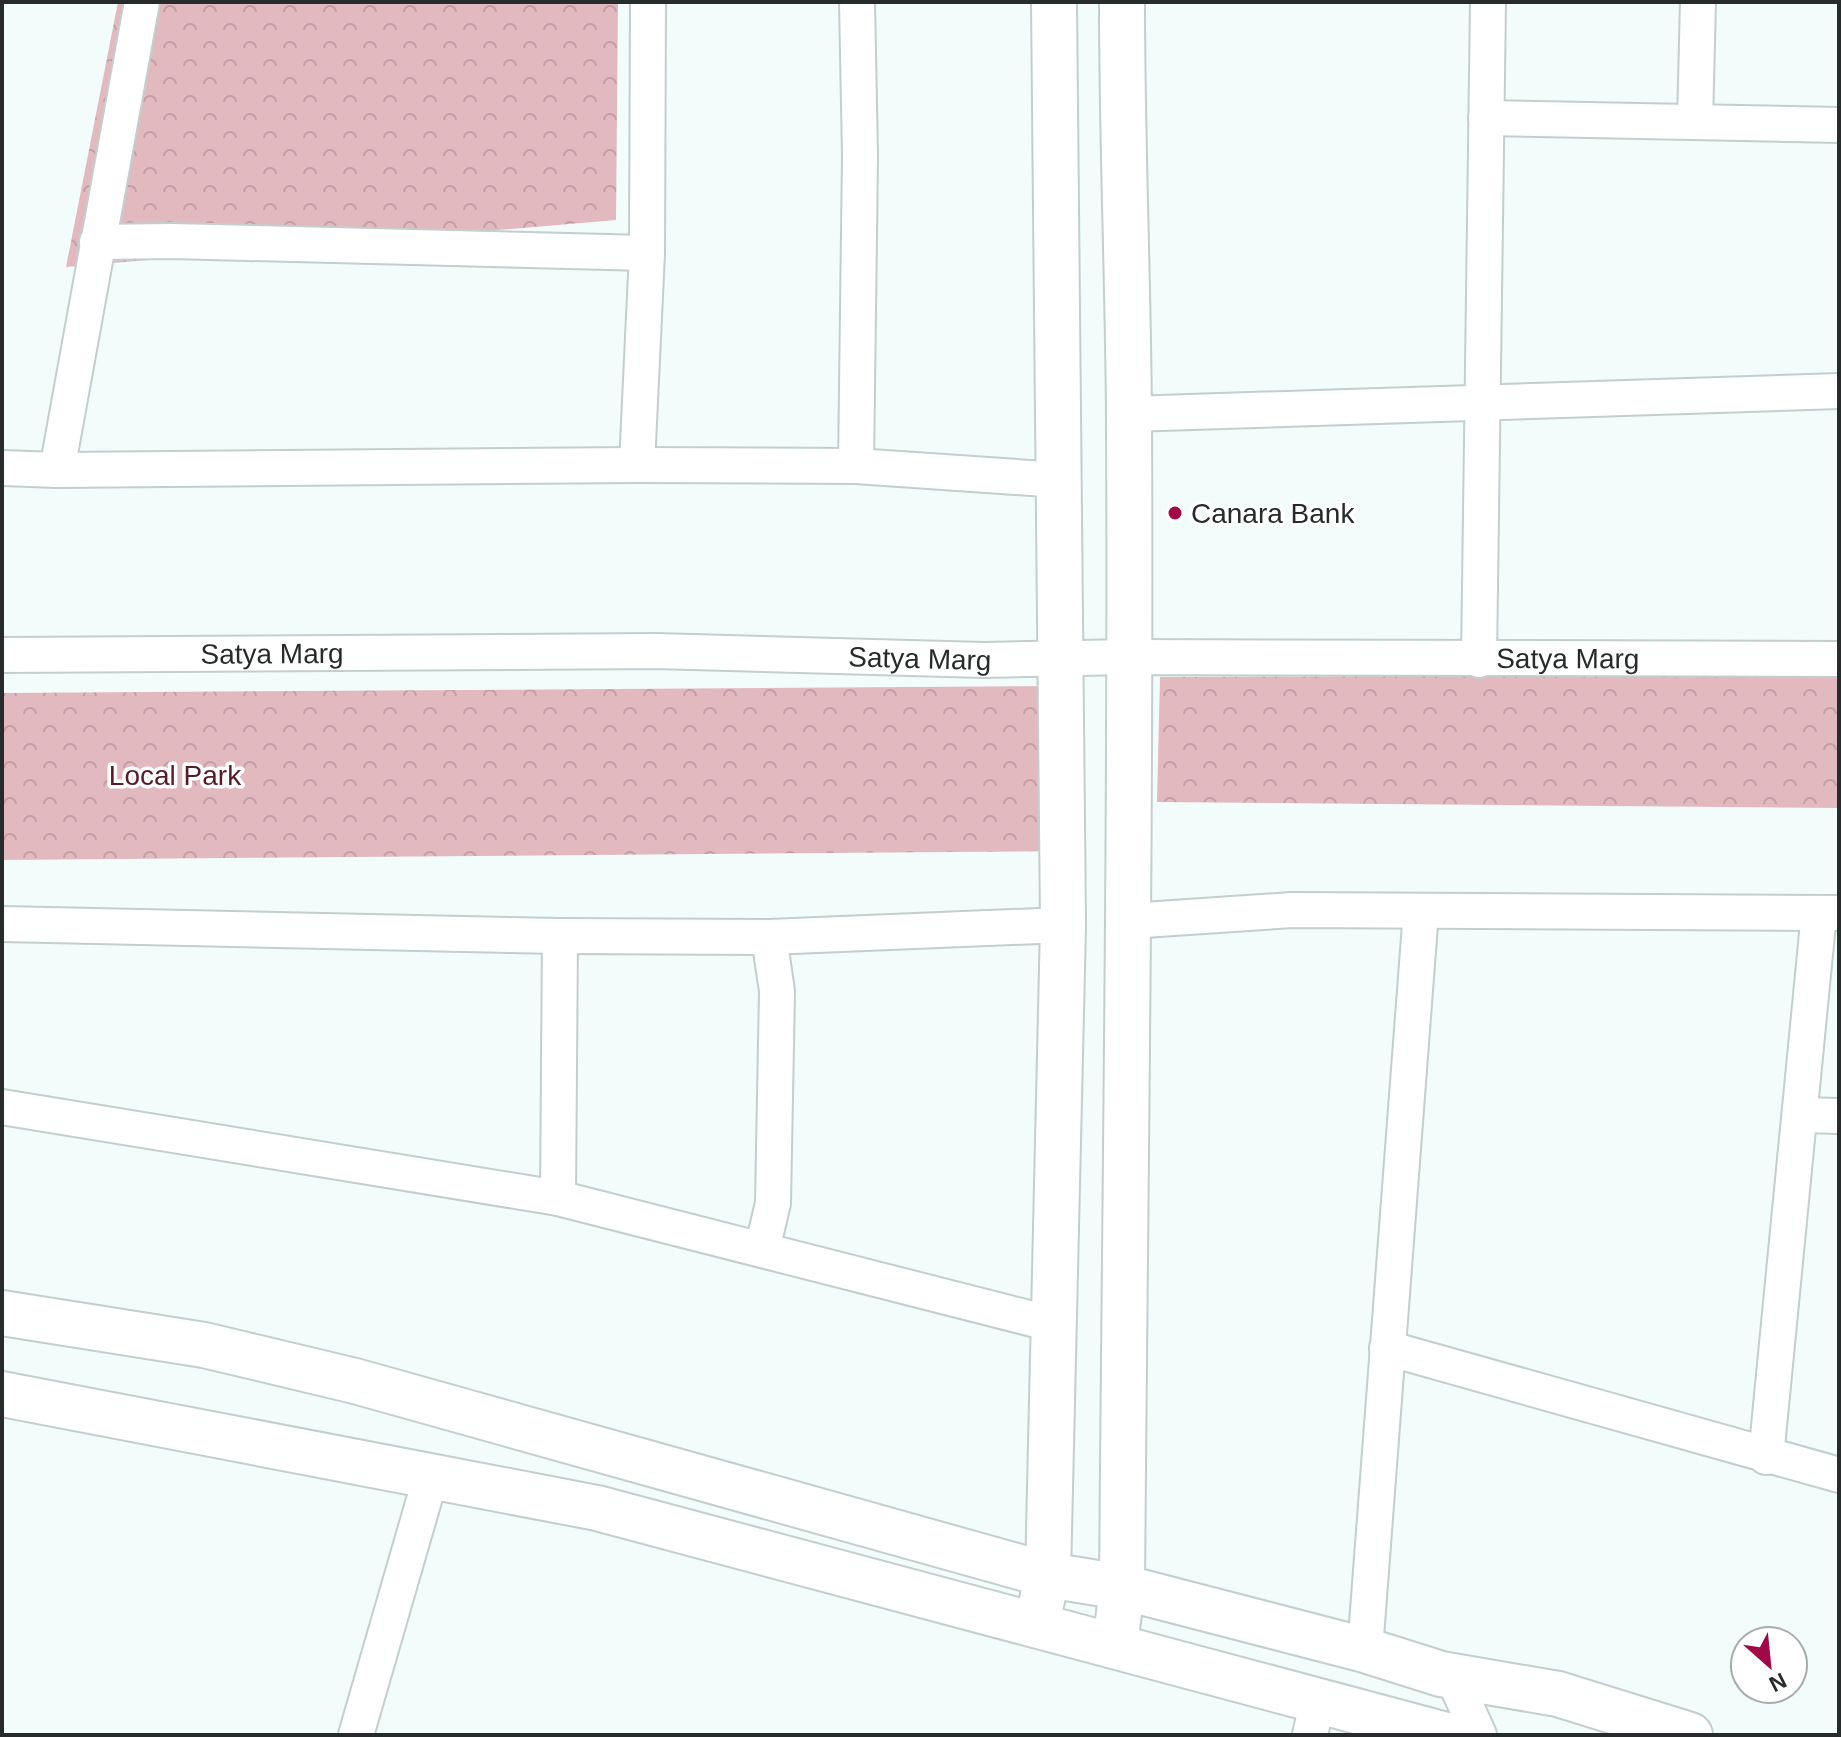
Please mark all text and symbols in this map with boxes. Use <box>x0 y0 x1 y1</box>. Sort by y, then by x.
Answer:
place label: Canara Bank <box>1191 498 1355 529</box>
marker: Canara Bank <box>1166 504 1184 522</box>
street label: Satya Marg <box>200 638 344 670</box>
street label: Satya Marg <box>848 641 992 676</box>
street label: Satya Marg <box>1496 643 1639 674</box>
park label: Local Park <box>109 760 242 791</box>
north arrow <box>1729 1625 1809 1705</box>
text: N <box>1765 1668 1791 1697</box>

